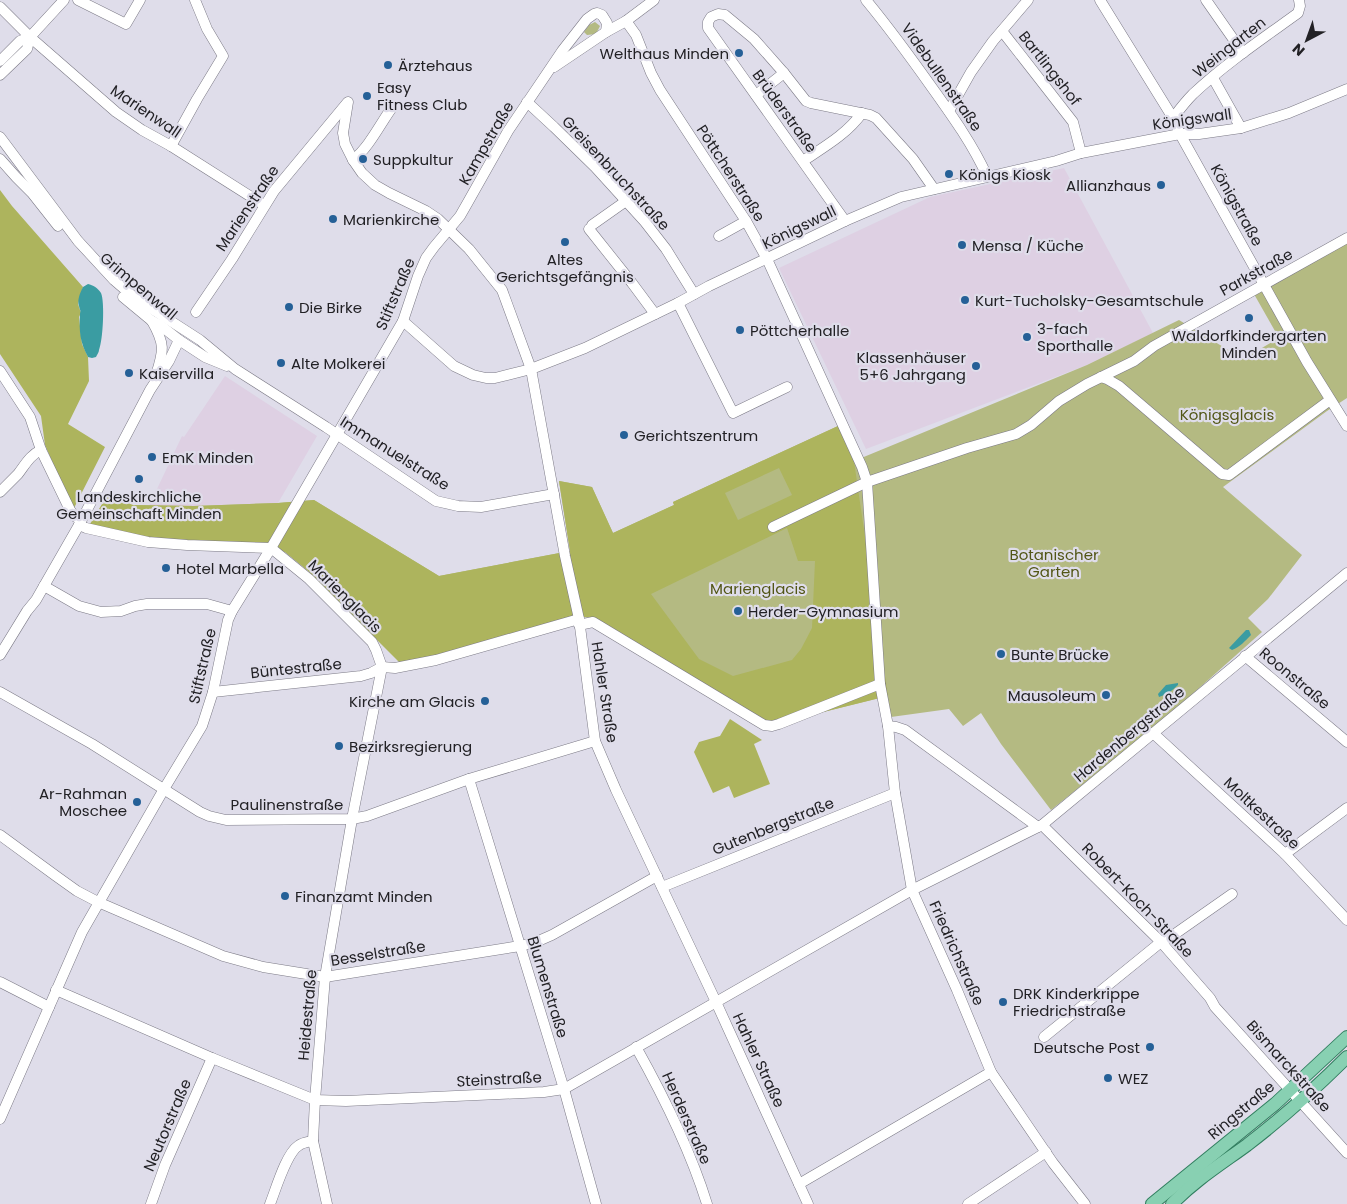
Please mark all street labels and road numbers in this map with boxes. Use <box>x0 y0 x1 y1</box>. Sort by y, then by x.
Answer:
street label: Weingarten <box>1188 12 1270 82</box>
street label: Videbullenstraße <box>897 19 987 135</box>
street label: Bartlingshof <box>1014 26 1086 110</box>
street label: Brüderstraße <box>748 65 822 157</box>
street label: Marienwall <box>107 80 185 142</box>
street label: Kampstraße <box>454 97 518 189</box>
street label: Königswall <box>1151 103 1233 135</box>
street label: Greisenbruchstraße <box>557 111 675 235</box>
street label: Pöttcherstraße <box>692 121 770 225</box>
street label: Königstraße <box>1206 160 1268 250</box>
street label: Marienstraße <box>210 161 284 255</box>
street label: Königswall <box>759 200 839 254</box>
street label: Parkstraße <box>1216 243 1296 301</box>
street label: Grimpenwall <box>96 247 182 325</box>
street label: Stiftstraße <box>370 255 420 333</box>
street label: Immanuelstraße <box>336 411 454 495</box>
street label: Marienglacis <box>304 555 386 637</box>
street label: Stiftstraße <box>183 626 221 706</box>
street label: Hahler Straße <box>587 640 623 744</box>
street label: Roonstraße <box>1255 642 1335 714</box>
street label: Büntestraße <box>249 653 343 683</box>
street label: Hardenbergstraße <box>1069 681 1189 787</box>
street label: Moltkestraße <box>1219 772 1305 854</box>
street label: Gutenbergstraße <box>709 792 837 860</box>
street label: Paulinenstraße <box>231 794 343 815</box>
street label: Robert-Koch-Straße <box>1077 838 1199 962</box>
street label: Friedrichstraße <box>924 897 990 1009</box>
street label: Blumenstraße <box>523 934 573 1040</box>
street label: Besselstraße <box>329 935 427 971</box>
street label: Heidestraße <box>293 969 321 1061</box>
street label: Hahler Straße <box>728 1009 790 1111</box>
street label: Bismarckstraße <box>1242 1015 1336 1117</box>
street label: Steinstraße <box>456 1066 542 1092</box>
street label: Herderstraße <box>657 1069 717 1167</box>
street label: Neutorstraße <box>138 1075 196 1175</box>
street label: Ringstraße <box>1203 1076 1279 1144</box>

